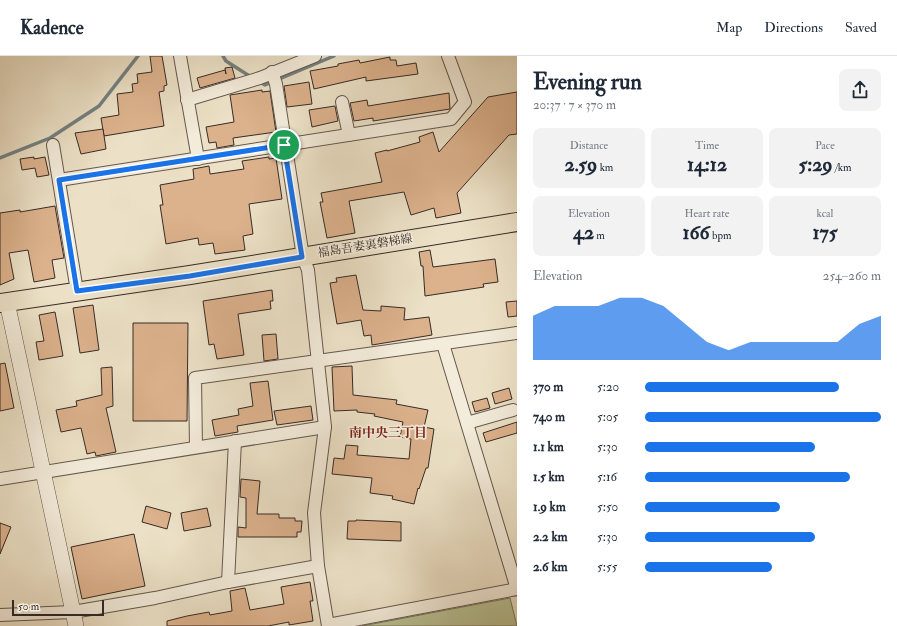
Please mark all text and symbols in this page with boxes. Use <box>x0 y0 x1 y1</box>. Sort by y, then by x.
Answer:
text: Kadence <box>20 16 84 40</box>
text: Map <box>716 19 742 36</box>
text: Directions <box>764 19 823 36</box>
text: Saved <box>845 19 877 36</box>
text: Evening run <box>533 68 642 96</box>
button: share <box>839 69 881 111</box>
text: 20:37 · 7 × 370 m <box>533 97 616 113</box>
pin <box>267 128 301 162</box>
icon: arrive <box>273 134 295 156</box>
text: Distance <box>570 139 608 152</box>
text: Time <box>695 139 719 152</box>
text: Pace <box>815 139 835 152</box>
text: 2.59 <box>565 152 597 177</box>
text: 14:12 <box>687 152 727 177</box>
text: 5:29 <box>798 152 833 177</box>
text: km <box>597 161 613 174</box>
text: /km <box>833 161 852 174</box>
text: Elevation <box>568 207 610 220</box>
text: Heart rate <box>685 207 729 220</box>
text: kcal <box>817 207 833 220</box>
text: 42 <box>573 220 594 245</box>
text: 166 <box>682 220 710 245</box>
text: 175 <box>812 220 838 245</box>
text: m <box>594 229 605 242</box>
text: bpm <box>710 229 732 242</box>
street label: 福島吾妻裏磐梯線 <box>316 231 414 261</box>
text: Elevation <box>533 268 583 284</box>
text: 254–260 m <box>823 268 881 284</box>
text: 370 m <box>533 379 563 395</box>
text: 5:20 <box>597 379 619 395</box>
text: 740 m <box>533 409 565 425</box>
text: 5:05 <box>597 409 618 425</box>
district label: 南中央三丁目 <box>349 425 427 441</box>
text: 1.1 km <box>533 439 564 455</box>
text: 5:30 <box>597 439 618 455</box>
text: 1.5 km <box>533 469 565 485</box>
text: 5:16 <box>597 469 617 485</box>
text: 1.9 km <box>533 499 566 515</box>
text: 5:50 <box>597 499 618 515</box>
text: 2.2 km <box>533 529 568 545</box>
text: 5:30 <box>597 529 618 545</box>
text: 2.6 km <box>533 559 568 575</box>
text: 5:55 <box>597 559 617 575</box>
scale bar <box>12 598 104 617</box>
text: 50 m <box>18 600 39 613</box>

